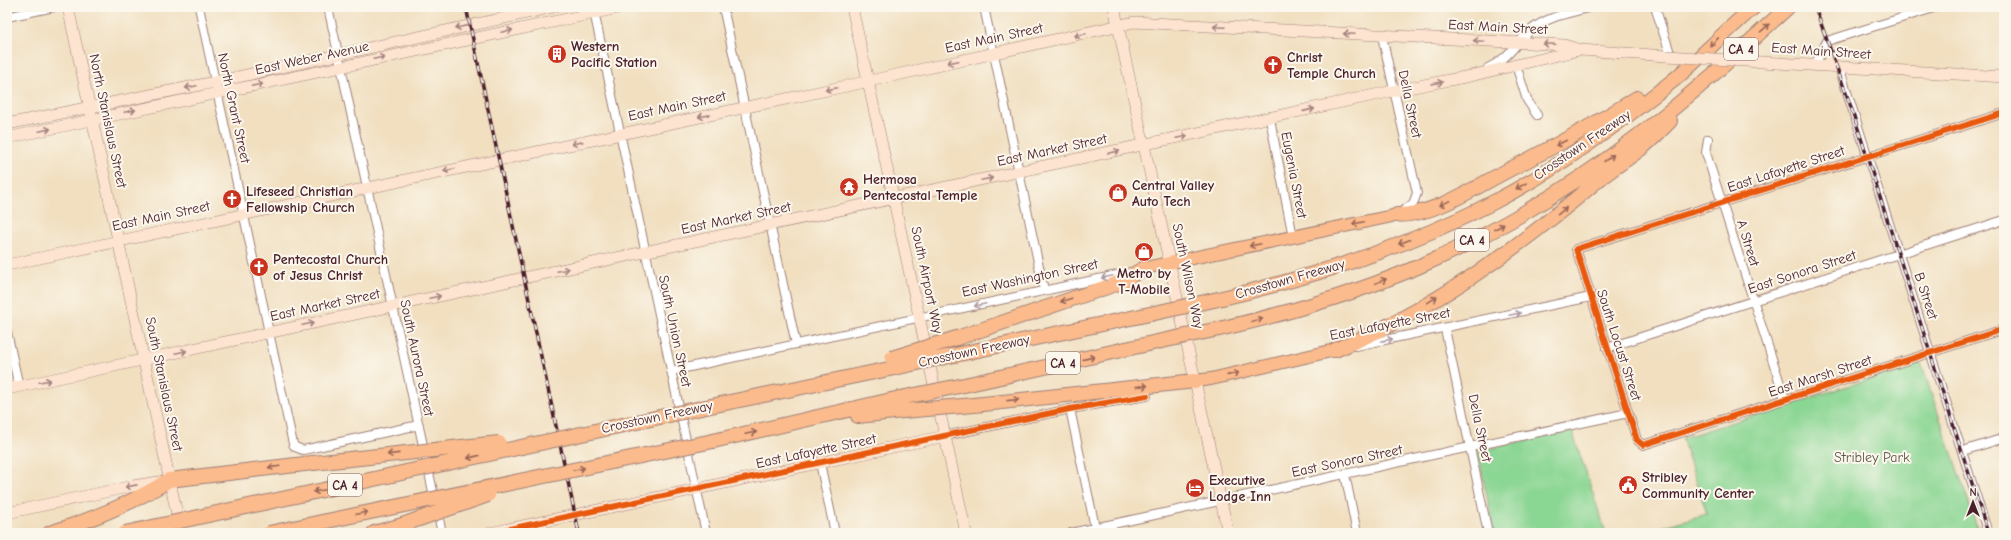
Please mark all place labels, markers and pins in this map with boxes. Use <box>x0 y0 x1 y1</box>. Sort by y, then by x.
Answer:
place label: Western Pacific Station <box>571 38 657 71</box>
building icon: Western Pacific Station <box>546 43 568 65</box>
place label: Christ Temple Church <box>1287 49 1376 82</box>
church icon: Christ Temple Church <box>1262 54 1284 76</box>
place label: Hermosa Pentecostal Temple <box>863 171 978 204</box>
temple icon: Hermosa Pentecostal Temple <box>838 176 860 198</box>
place label: Central Valley Auto Tech <box>1132 177 1215 210</box>
shop icon: Central Valley Auto Tech <box>1107 182 1129 204</box>
place label: Lifeseed Christian Fellowship Church <box>246 183 355 216</box>
church icon: Lifeseed Christian Fellowship Church <box>221 188 243 210</box>
shop icon: Metro by T-Mobile <box>1133 241 1155 263</box>
place label: Pentecostal Church of Jesus Christ <box>273 251 388 284</box>
church icon: Pentecostal Church of Jesus Christ <box>248 256 270 278</box>
place label: Metro by T-Mobile <box>1117 265 1172 298</box>
place label: Stribley Community Center <box>1642 469 1754 502</box>
place label: Executive Lodge Inn <box>1209 472 1271 505</box>
public building icon: Stribley Community Center <box>1617 474 1639 496</box>
hotel icon: Executive Lodge Inn <box>1184 477 1206 499</box>

